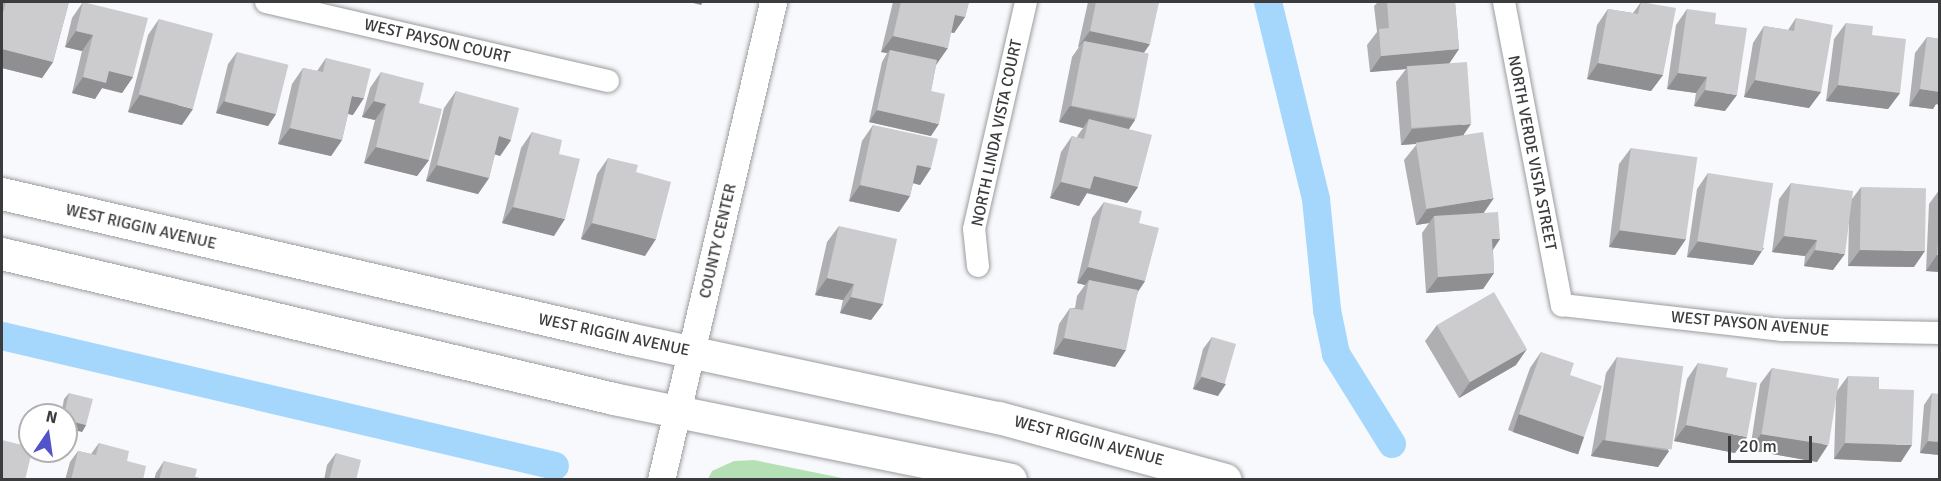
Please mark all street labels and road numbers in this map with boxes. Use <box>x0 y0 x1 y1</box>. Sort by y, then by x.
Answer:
street label: WEST PAYSON COURT <box>362 15 512 67</box>
street label: NORTH LINDA VISTA COURT <box>968 38 1026 228</box>
street label: NORTH VERDE VISTA STREET <box>1504 54 1560 252</box>
street label: COUNTY CENTER <box>695 182 741 300</box>
street label: WEST RIGGIN AVENUE <box>64 200 218 254</box>
street label: WEST PAYSON AVENUE <box>1670 308 1830 340</box>
street label: WEST RIGGIN AVENUE <box>537 310 691 360</box>
street label: WEST RIGGIN AVENUE <box>1012 412 1166 470</box>

